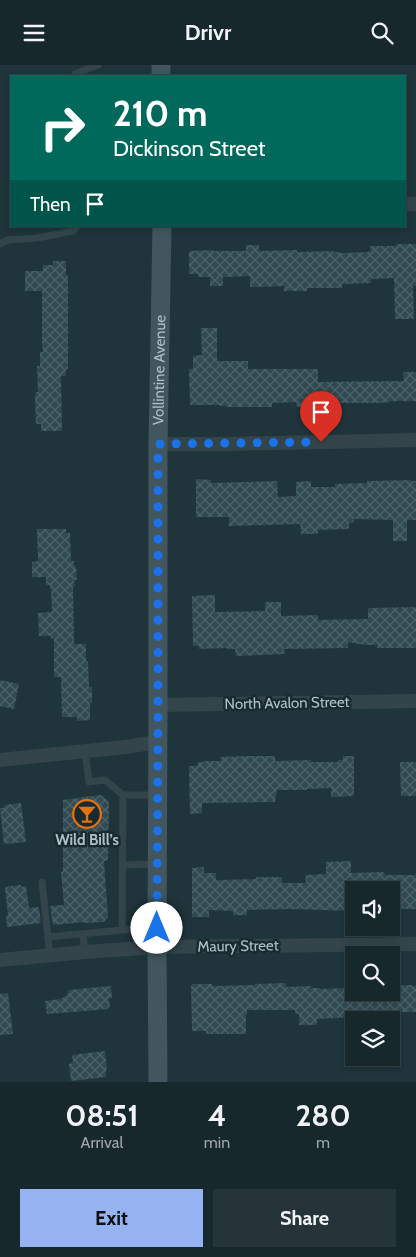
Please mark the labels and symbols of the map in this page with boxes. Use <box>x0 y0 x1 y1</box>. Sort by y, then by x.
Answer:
street label: Vollintine Avenue <box>149 314 169 425</box>
pin <box>300 391 342 442</box>
street label: North Avalon Street <box>224 693 350 713</box>
bar icon: Wild Bill’s <box>72 799 102 829</box>
place label: Wild Bill’s <box>55 831 119 849</box>
position arrow <box>130 901 182 953</box>
street label: Maury Street <box>197 936 279 956</box>

